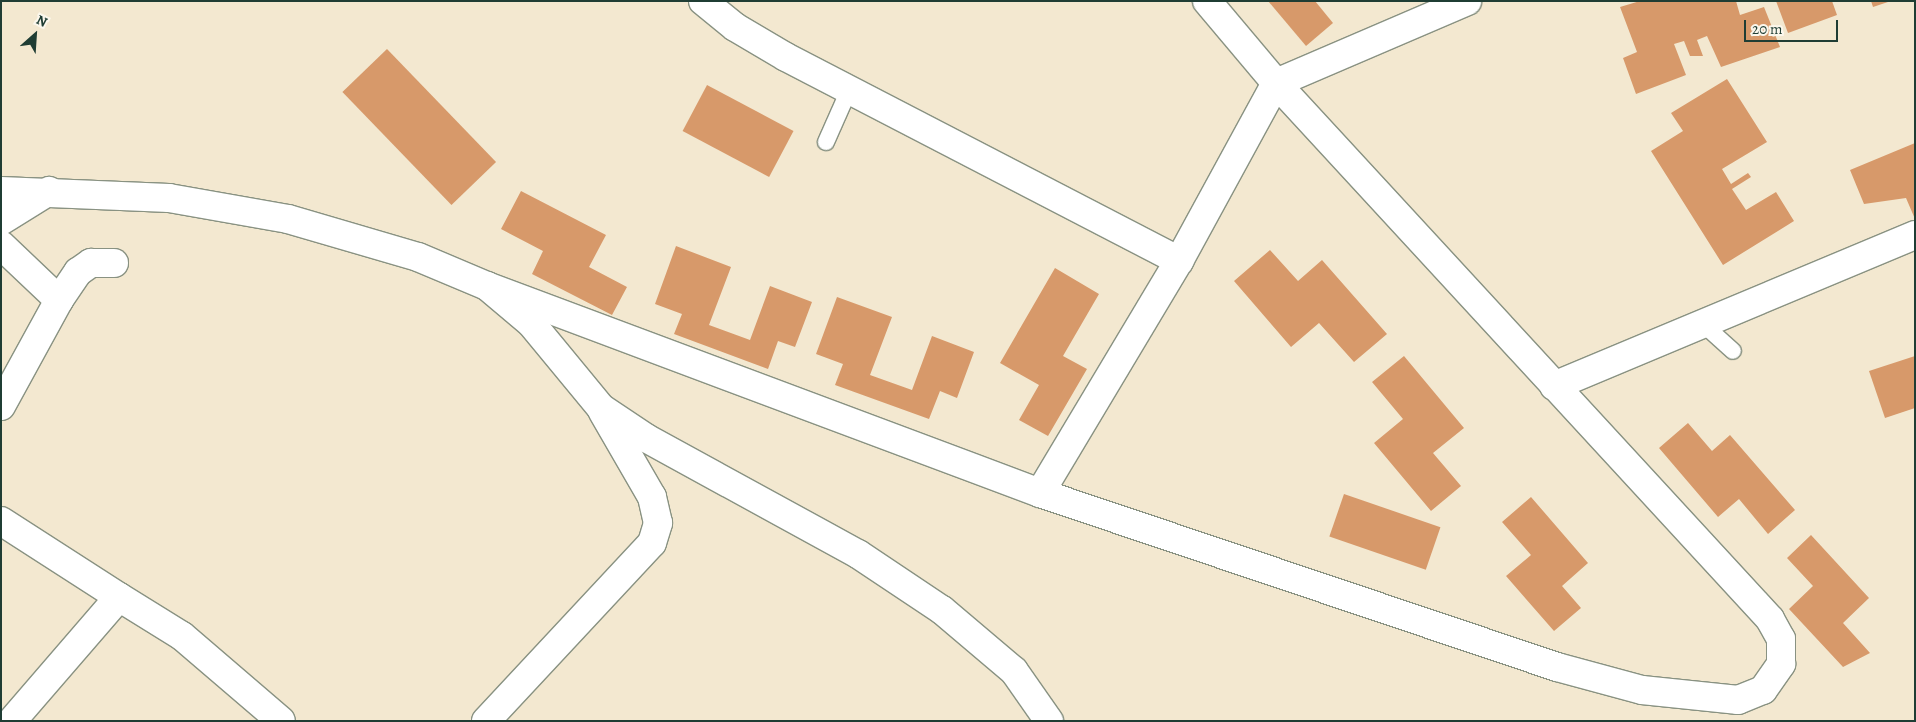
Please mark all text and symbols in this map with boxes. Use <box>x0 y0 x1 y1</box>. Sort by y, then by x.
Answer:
north arrow <box>10 10 60 60</box>
text: N <box>33 10 51 32</box>
scale bar <box>1746 10 1840 42</box>
text: 20 m <box>1752 19 1783 39</box>

